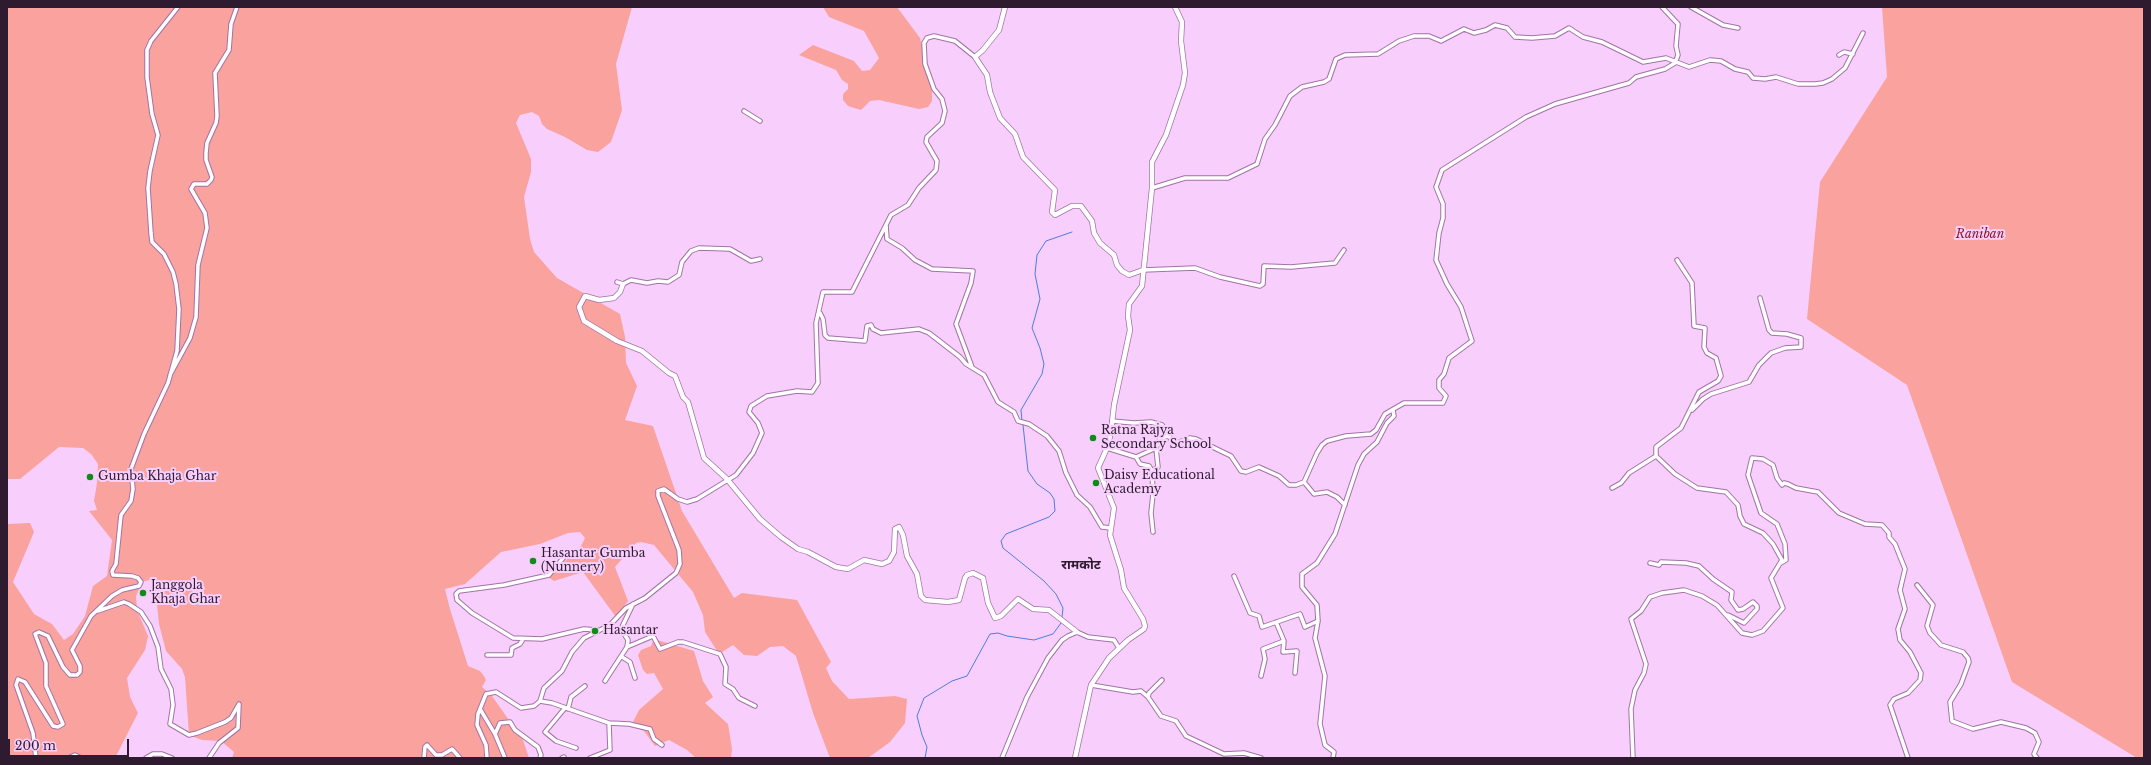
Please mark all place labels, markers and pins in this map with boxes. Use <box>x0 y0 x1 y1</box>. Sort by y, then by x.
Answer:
place label: Ratna Rajya Secondary School <box>1101 424 1212 452</box>
marker: Ratna Rajya Secondary School <box>1088 433 1098 443</box>
place label: Daisy Educational Academy <box>1104 469 1215 497</box>
place label: Gumba Khaja Ghar <box>98 470 216 484</box>
marker: Gumba Khaja Ghar <box>85 472 95 482</box>
marker: Daisy Educational Academy <box>1091 478 1101 488</box>
place label: Hasantar Gumba (Nunnery) <box>541 547 645 575</box>
marker: Hasantar Gumba (Nunnery) <box>528 556 538 566</box>
place label: Janggola Khaja Ghar <box>151 579 220 607</box>
marker: Janggola Khaja Ghar <box>138 588 148 598</box>
place label: Hasantar <box>603 624 658 638</box>
marker: Hasantar <box>590 626 600 636</box>

